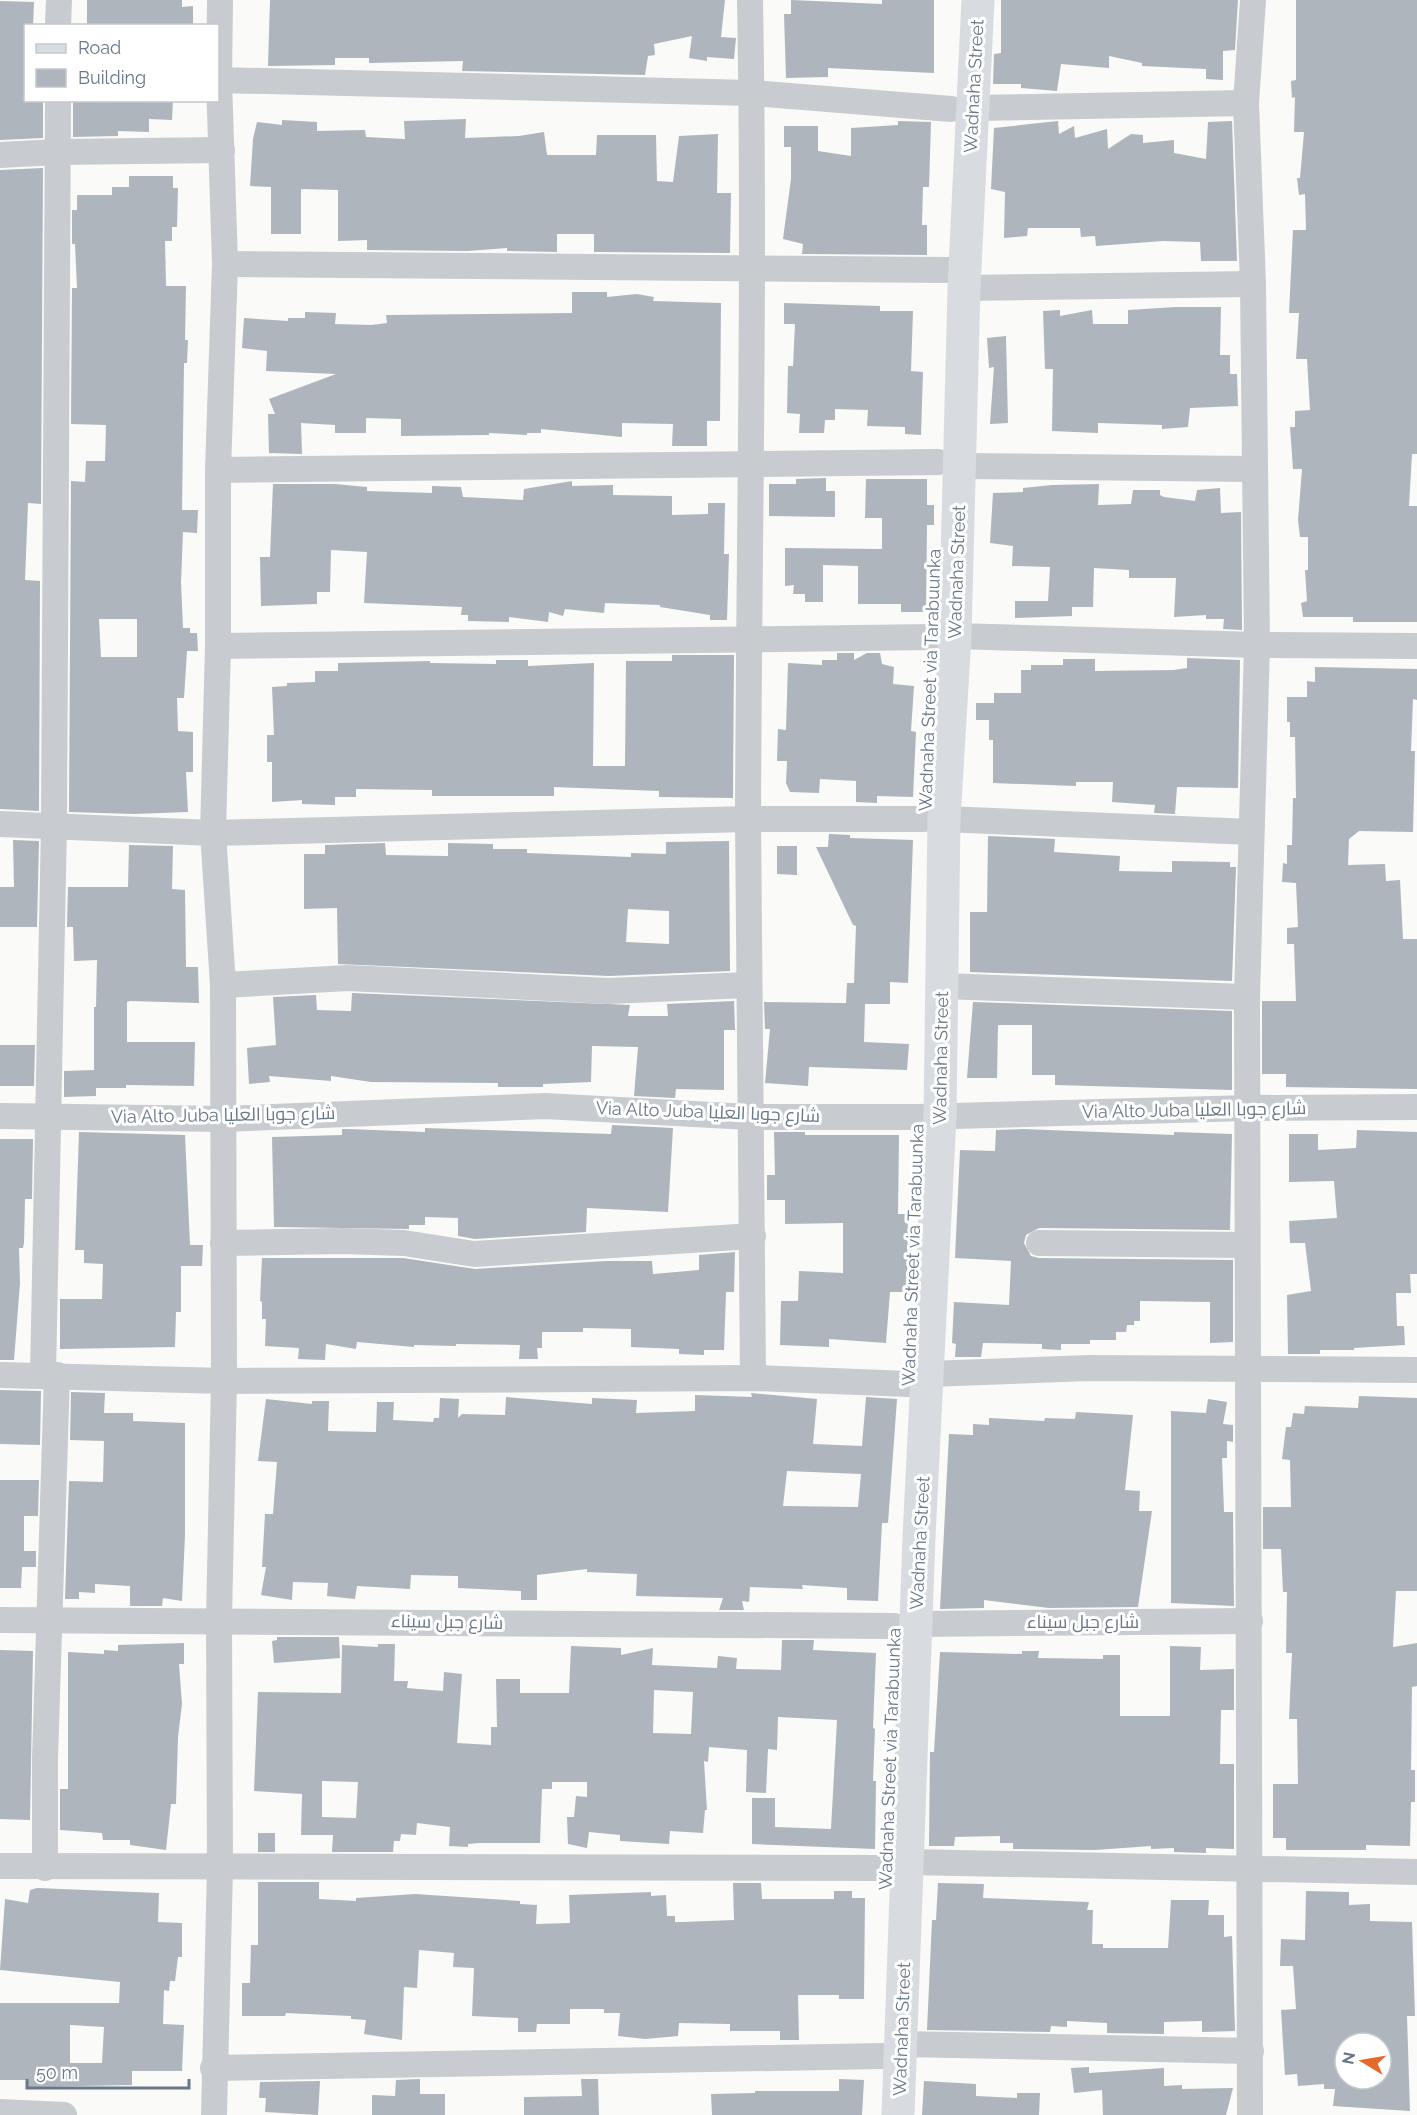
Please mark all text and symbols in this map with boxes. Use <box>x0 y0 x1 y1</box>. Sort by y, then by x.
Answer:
street label: Wadnaha Street <box>960 19 987 153</box>
legend <box>24 24 219 102</box>
text: Road <box>78 37 121 58</box>
text: Building <box>78 67 146 88</box>
street label: Wadnaha Street <box>944 505 969 639</box>
street label: Wadnaha Street via Tarabuunka <box>914 548 945 812</box>
street label: Wadnaha Street <box>929 991 952 1125</box>
street label: Via Alto Juba شارع جوبا العليا <box>595 1097 821 1128</box>
street label: Via Alto Juba شارع جوبا العليا <box>1082 1097 1306 1124</box>
street label: Via Alto Juba شارع جوبا العليا <box>111 1102 335 1129</box>
street label: Wadnaha Street via Tarabuunka <box>897 1123 928 1387</box>
street label: Wadnaha Street <box>906 1476 933 1610</box>
street label: شارع جبل سيناء <box>391 1610 503 1635</box>
street label: شارع جبل سيناء <box>1027 1611 1139 1634</box>
street label: Wadnaha Street via Tarabuunka <box>874 1627 905 1891</box>
street label: Wadnaha Street <box>889 1962 914 2096</box>
north arrow <box>1333 2031 1393 2091</box>
text: N <box>1338 2050 1359 2066</box>
scale bar <box>27 2052 189 2090</box>
text: 50 m <box>36 2062 78 2083</box>

